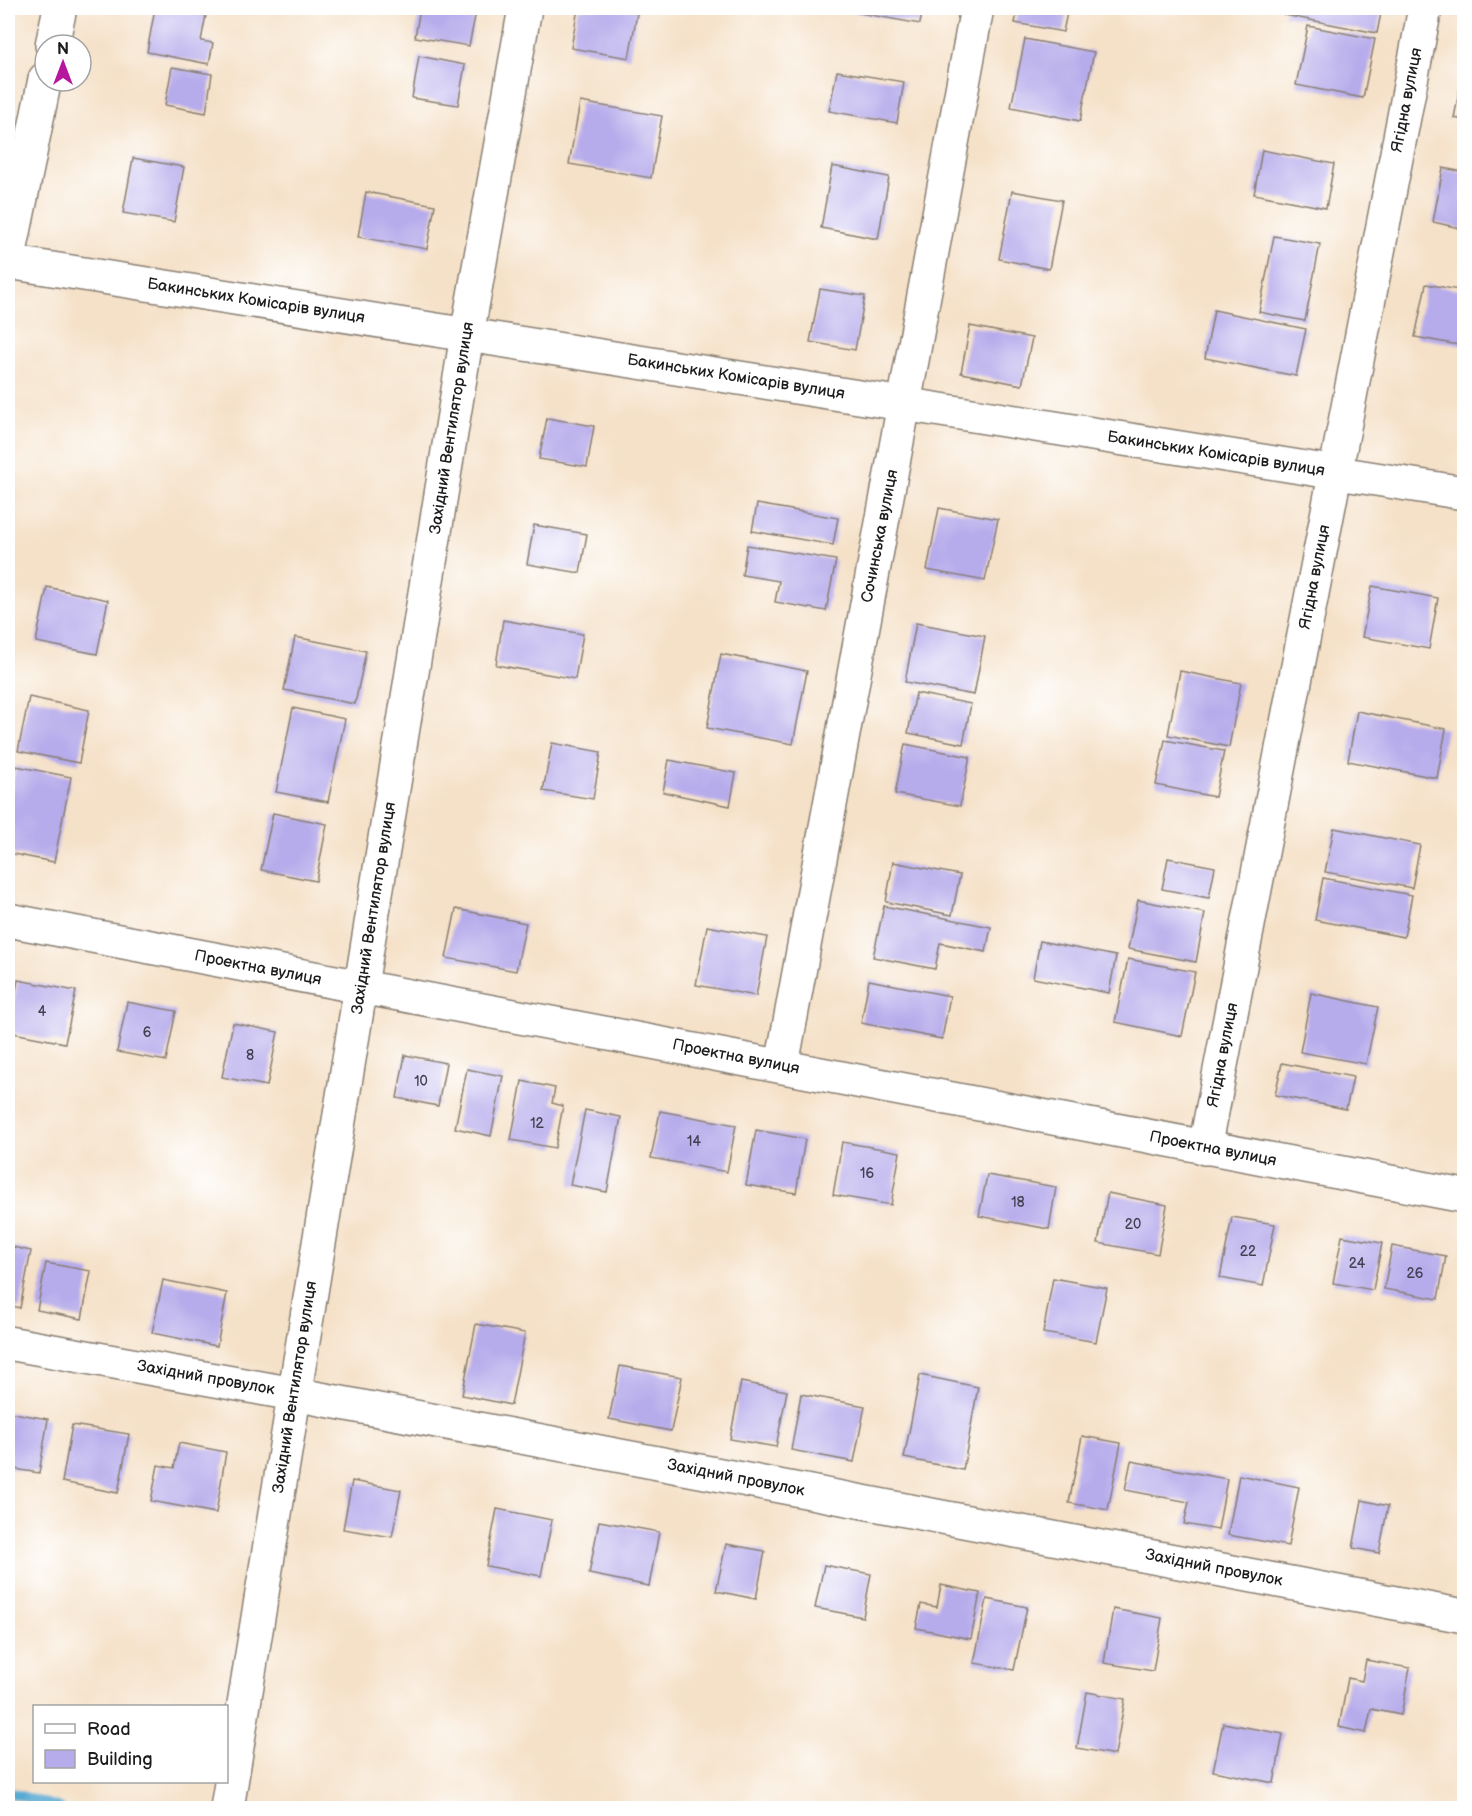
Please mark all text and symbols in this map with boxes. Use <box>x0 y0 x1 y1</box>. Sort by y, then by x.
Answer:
north arrow <box>33 33 93 93</box>
text: N <box>57 40 69 59</box>
street label: Ягідна вулиця <box>1388 46 1426 154</box>
street label: Бакинських Комісарів вулиця <box>146 274 366 328</box>
street label: Західний Вентилятор вулиця <box>426 320 478 535</box>
street label: Бакинських Комісарів вулиця <box>626 350 846 404</box>
street label: Бакинських Комісарів вулиця <box>1106 427 1326 481</box>
street label: Сочинська вулиця <box>858 468 902 604</box>
street label: Ягідна вулиця <box>1296 523 1334 631</box>
street label: Західний Вентилятор вулиця <box>348 800 400 1015</box>
street label: Проектна вулиця <box>193 946 323 990</box>
street label: Ягідна вулиця <box>1204 1001 1242 1109</box>
house number: 4 <box>38 1003 47 1020</box>
house number: 6 <box>143 1024 152 1041</box>
street label: Проектна вулиця <box>671 1035 801 1079</box>
house number: 8 <box>246 1047 254 1064</box>
house number: 10 <box>414 1073 428 1090</box>
house number: 12 <box>530 1115 545 1132</box>
street label: Проектна вулиця <box>1148 1127 1278 1171</box>
house number: 14 <box>687 1133 701 1150</box>
house number: 16 <box>860 1165 874 1182</box>
house number: 18 <box>1011 1194 1025 1211</box>
house number: 20 <box>1125 1216 1141 1233</box>
house number: 22 <box>1240 1243 1257 1260</box>
house number: 24 <box>1349 1255 1366 1272</box>
house number: 26 <box>1407 1265 1424 1282</box>
street label: Західний Вентилятор вулиця <box>269 1279 321 1494</box>
street label: Західний провулок <box>136 1357 277 1400</box>
street label: Західний провулок <box>666 1455 807 1501</box>
street label: Західний провулок <box>1144 1545 1285 1591</box>
legend <box>33 1705 228 1783</box>
text: Road <box>87 1719 131 1740</box>
text: Building <box>87 1749 153 1770</box>

